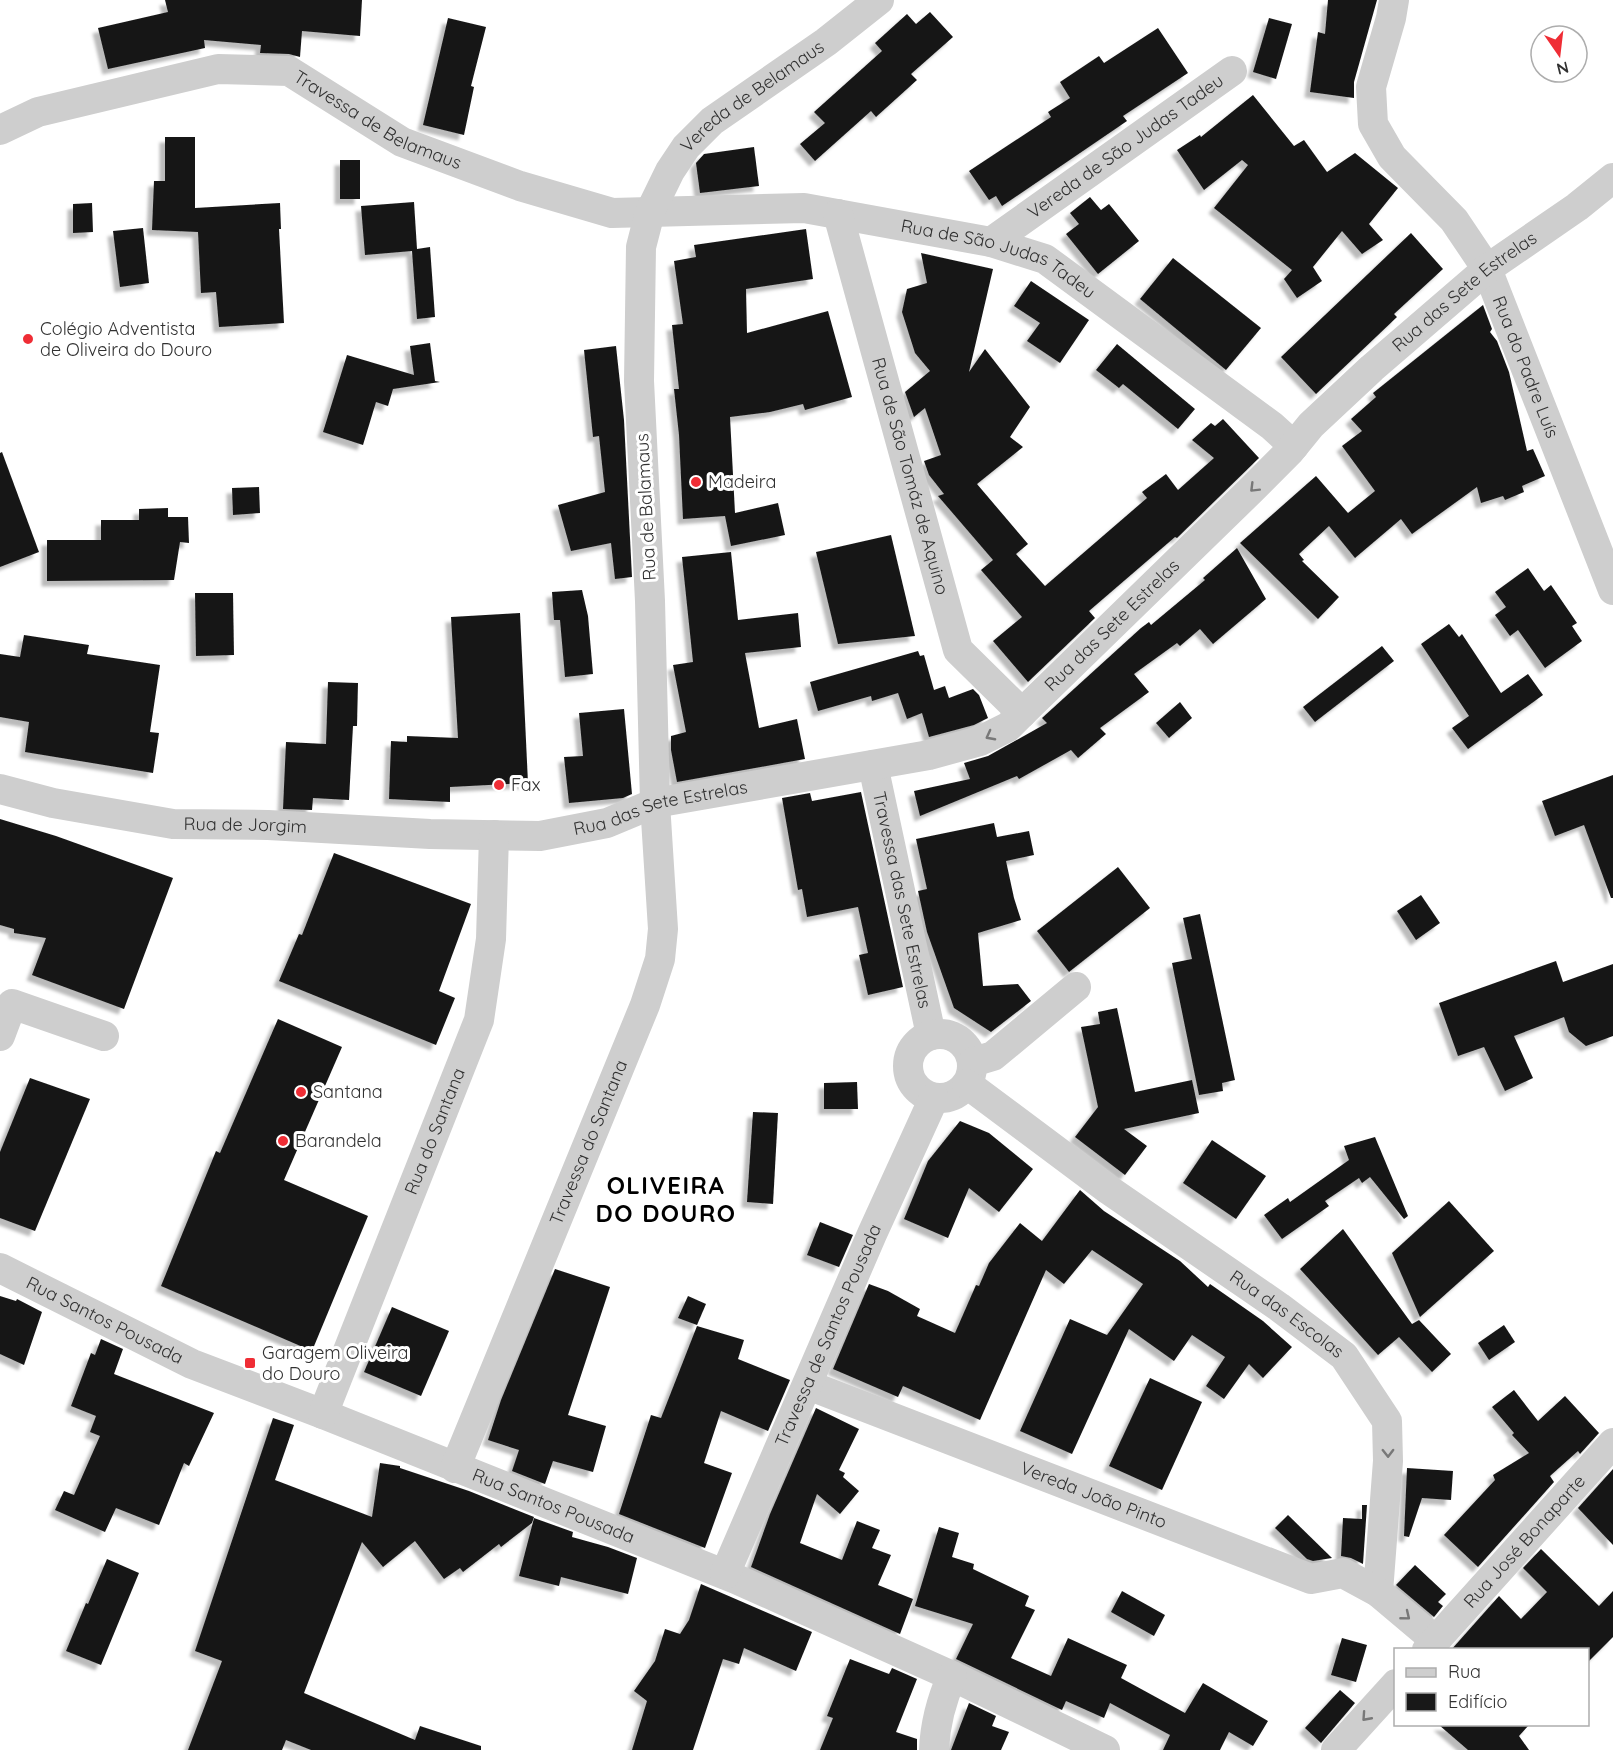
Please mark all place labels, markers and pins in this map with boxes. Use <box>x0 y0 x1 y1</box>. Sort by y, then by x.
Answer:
place label: Colégio Adventista de Oliveira do Douro <box>40 317 212 361</box>
marker: Colégio Adventista de Oliveira do Douro <box>21 332 35 346</box>
place label: Madeira <box>708 470 776 493</box>
marker: Madeira <box>689 475 703 489</box>
place label: Fax <box>511 773 541 796</box>
marker: Fax <box>492 778 506 792</box>
place label: Santana <box>313 1080 383 1103</box>
marker: Santana <box>294 1085 308 1099</box>
place label: Barandela <box>295 1129 382 1152</box>
marker: Barandela <box>276 1134 290 1148</box>
place label: Garagem Oliveira do Douro <box>262 1341 409 1385</box>
marker: Garagem Oliveira do Douro <box>243 1356 257 1370</box>

